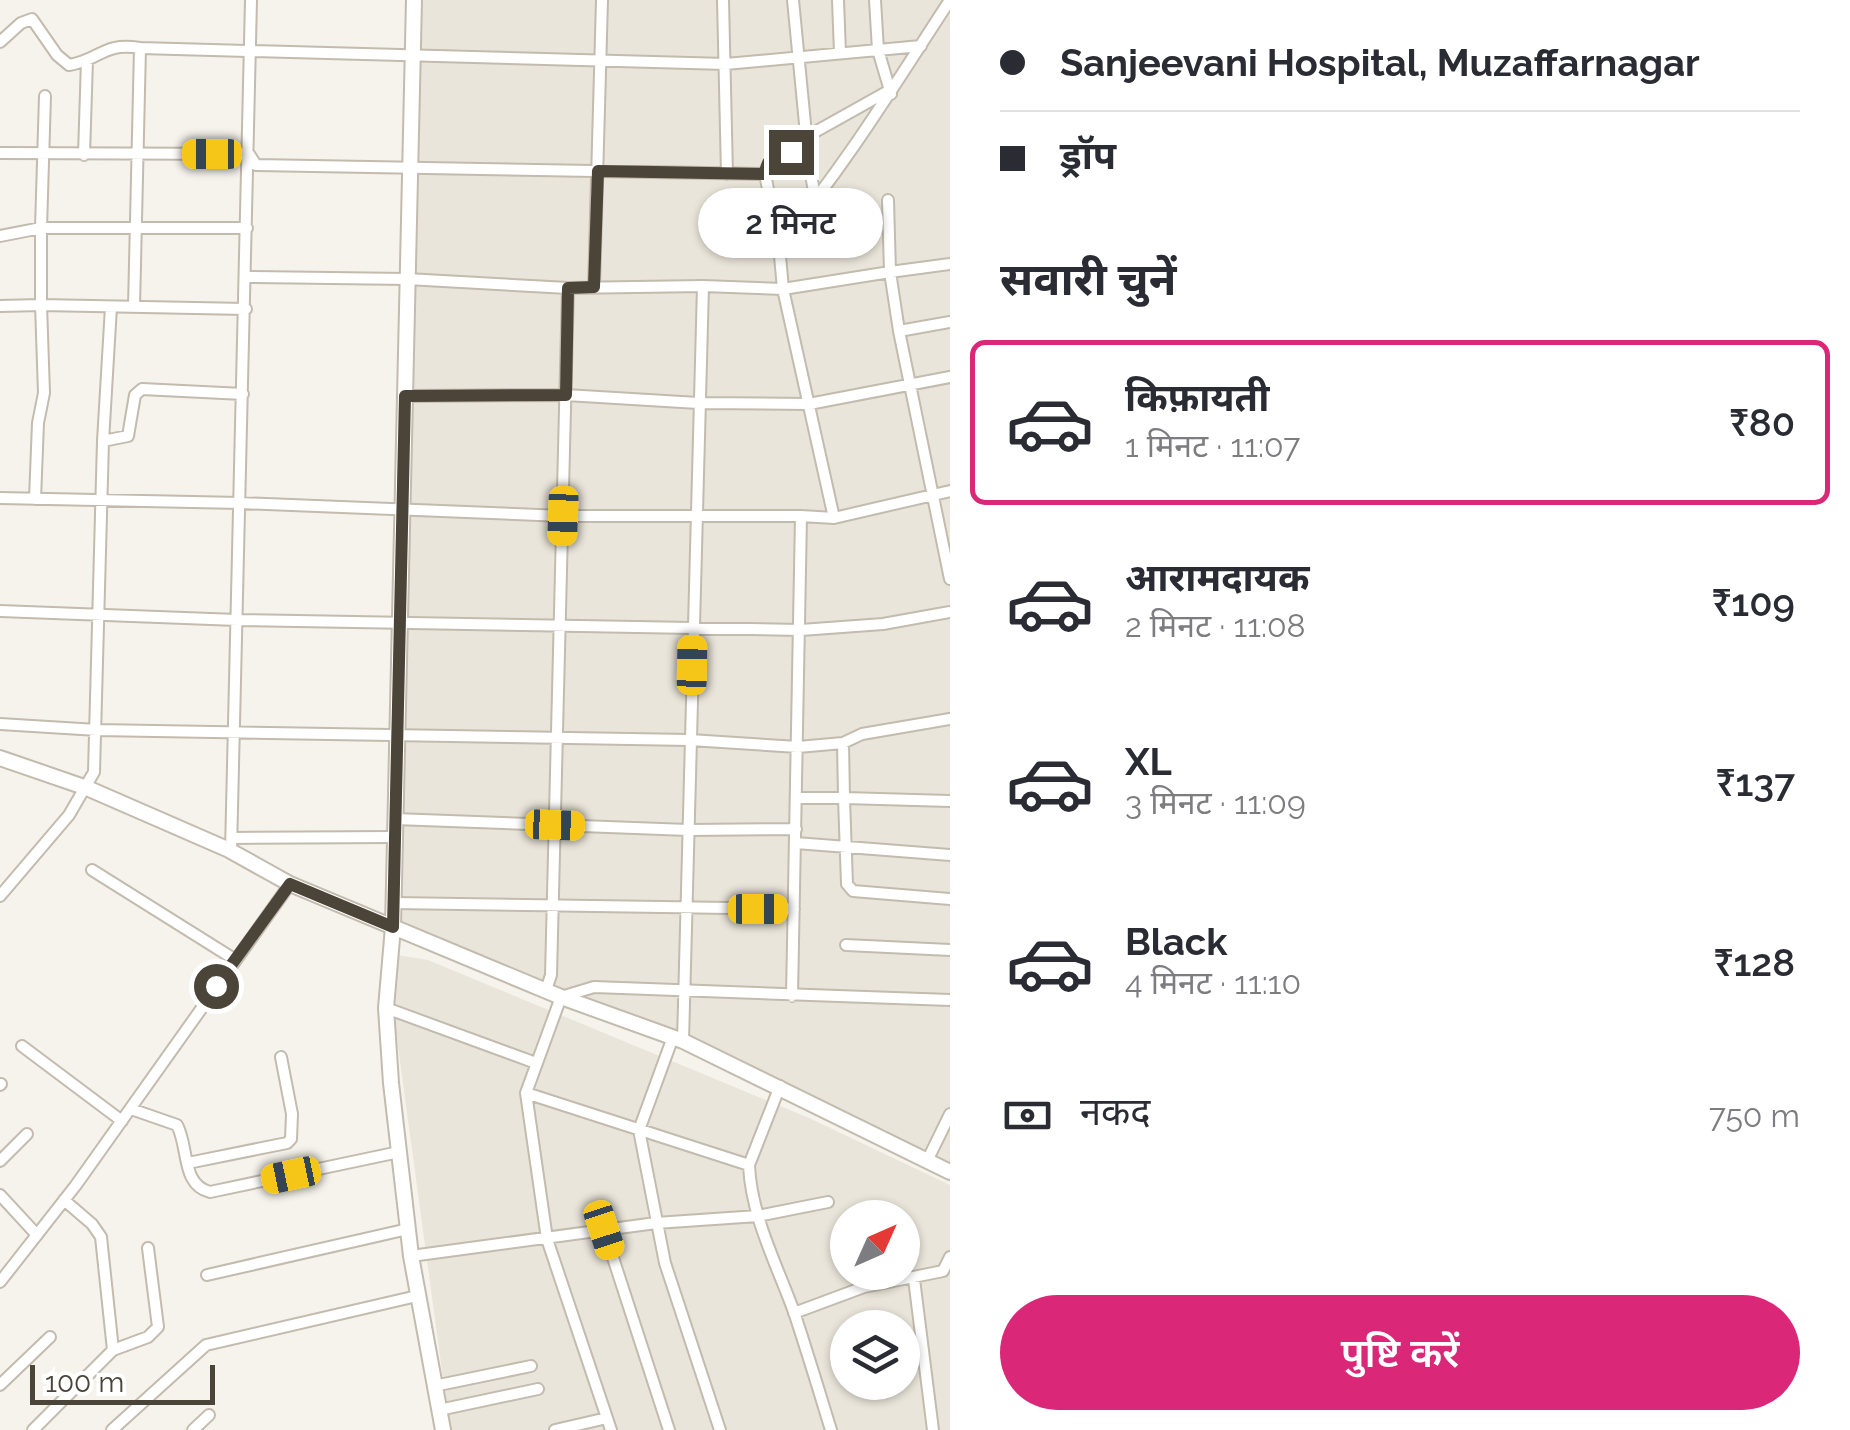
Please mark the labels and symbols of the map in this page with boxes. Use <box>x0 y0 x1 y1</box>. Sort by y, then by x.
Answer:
route end <box>769 130 814 175</box>
car <box>182 139 242 169</box>
callout: 2 मिनट <box>698 187 884 257</box>
car <box>547 485 579 547</box>
car <box>676 635 708 695</box>
car <box>524 809 586 841</box>
car <box>728 894 788 924</box>
route start <box>194 964 239 1009</box>
car <box>259 1154 323 1196</box>
car <box>580 1197 628 1263</box>
north arrow <box>830 1200 920 1290</box>
scale bar <box>30 1360 215 1404</box>

